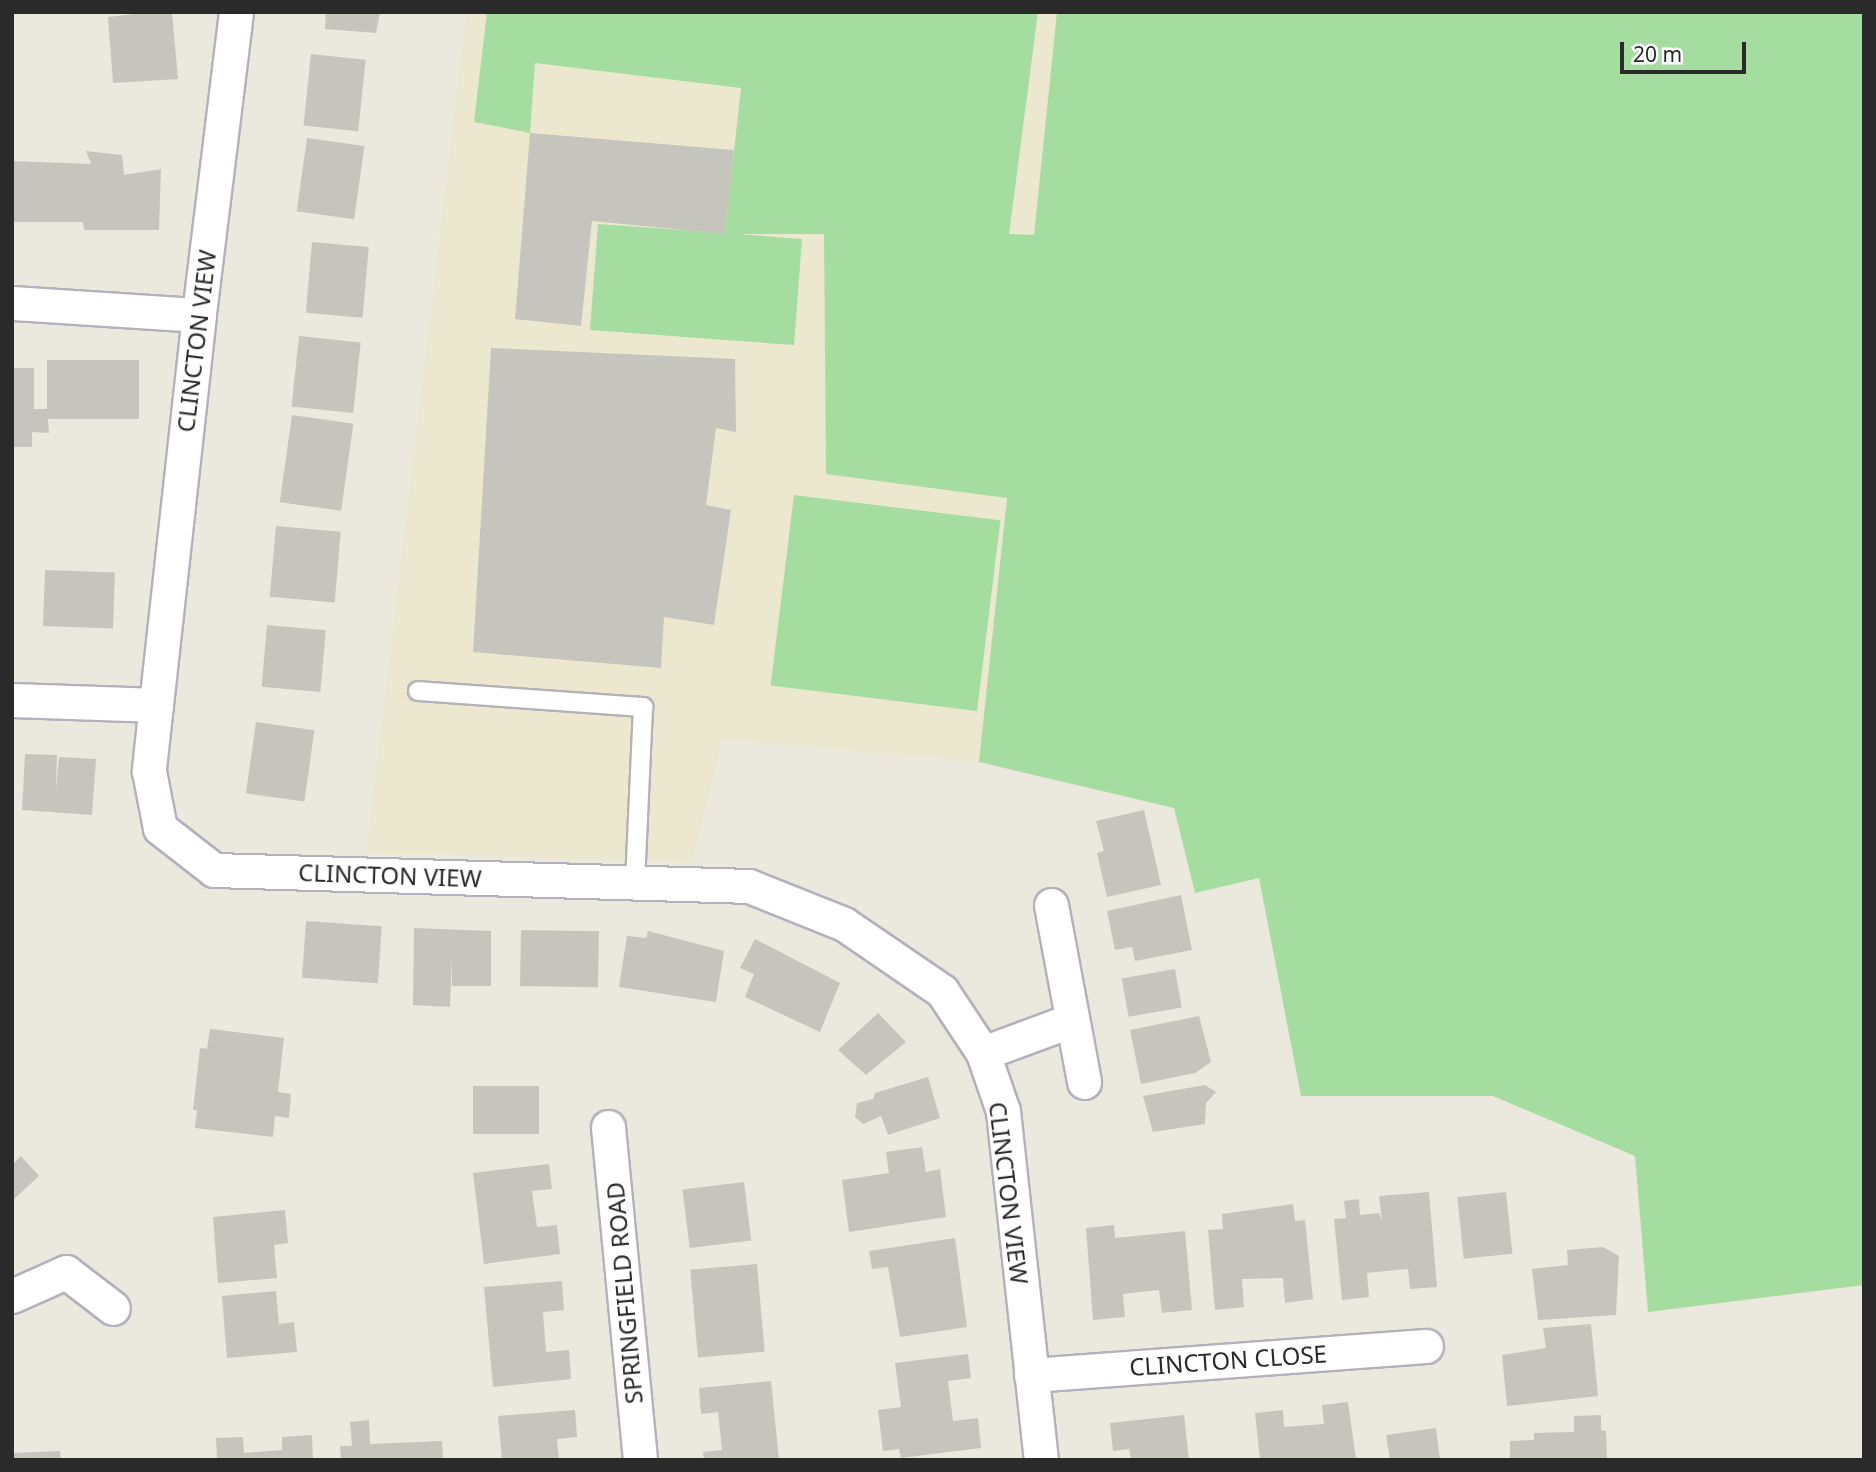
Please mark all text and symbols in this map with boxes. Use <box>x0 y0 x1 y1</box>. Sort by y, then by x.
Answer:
scale bar <box>1624 28 1750 72</box>
text: 20 m <box>1633 40 1682 68</box>
street label: CLINCTON VIEW <box>171 248 221 434</box>
street label: CLINCTON VIEW <box>298 857 482 893</box>
street label: CLINCTON VIEW <box>984 1100 1034 1286</box>
street label: SPRINGFIELD ROAD <box>600 1181 648 1405</box>
street label: CLINCTON CLOSE <box>1128 1339 1328 1381</box>

